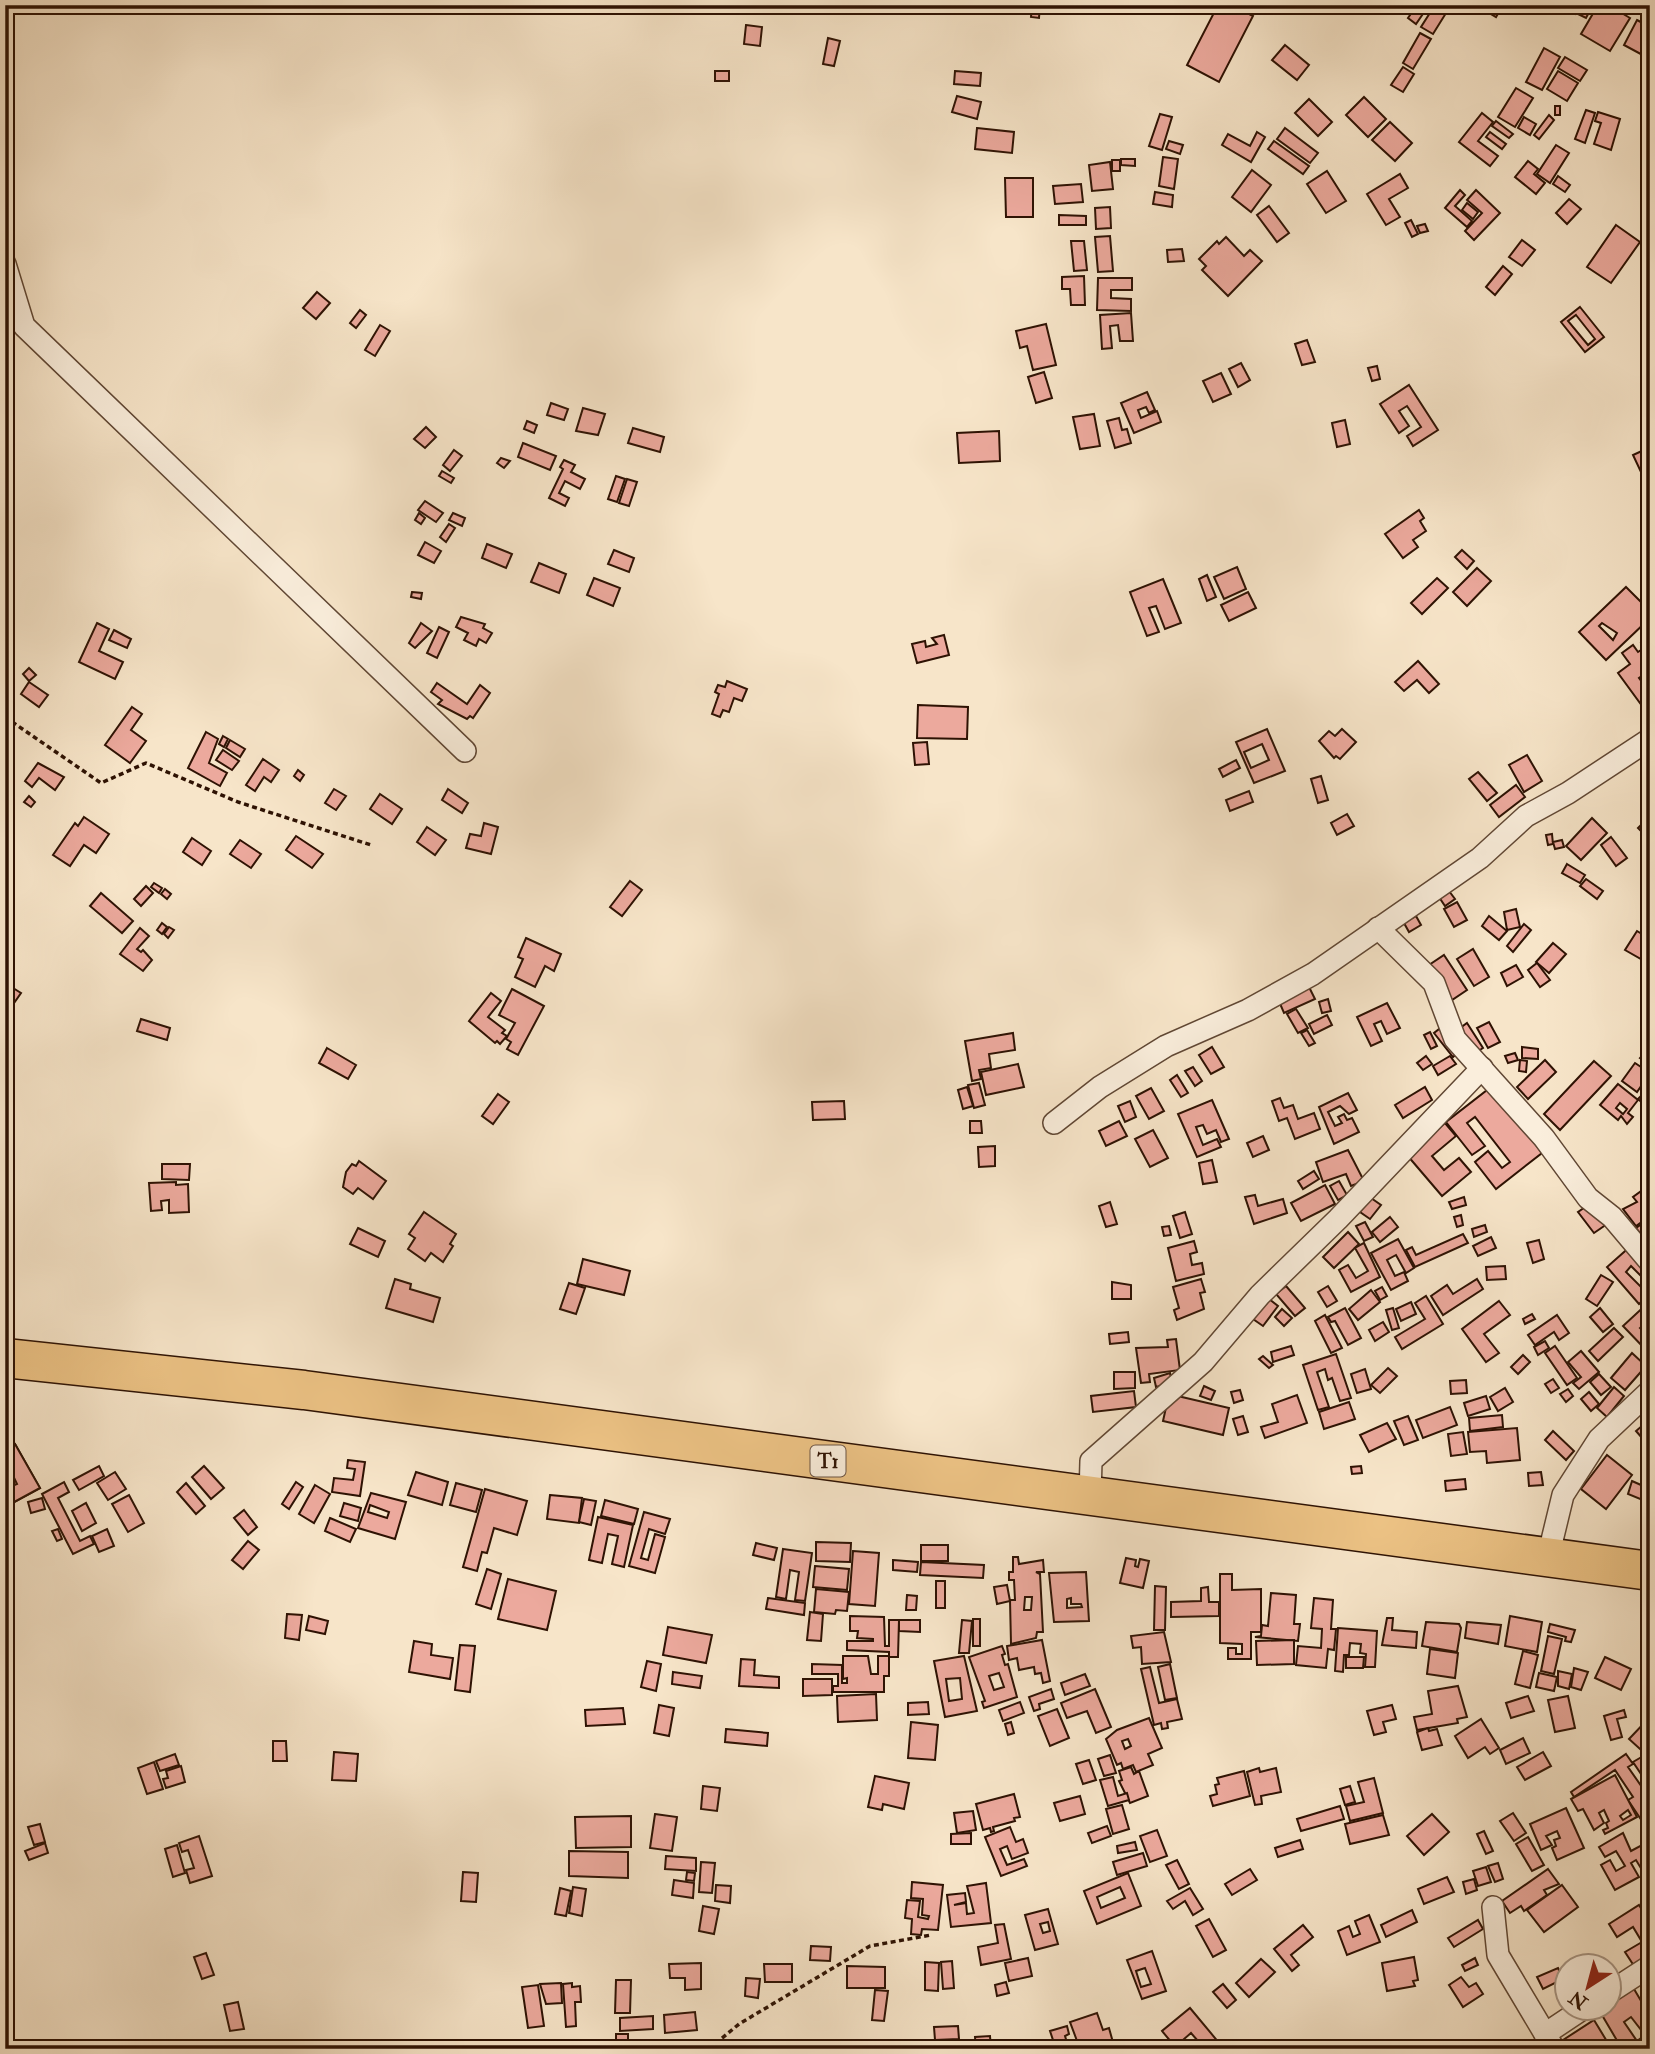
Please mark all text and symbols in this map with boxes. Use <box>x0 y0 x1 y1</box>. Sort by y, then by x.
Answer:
road number: T1 <box>810 1446 846 1476</box>
north arrow <box>1554 1952 1624 2022</box>
text: N <box>1564 1985 1593 2015</box>

